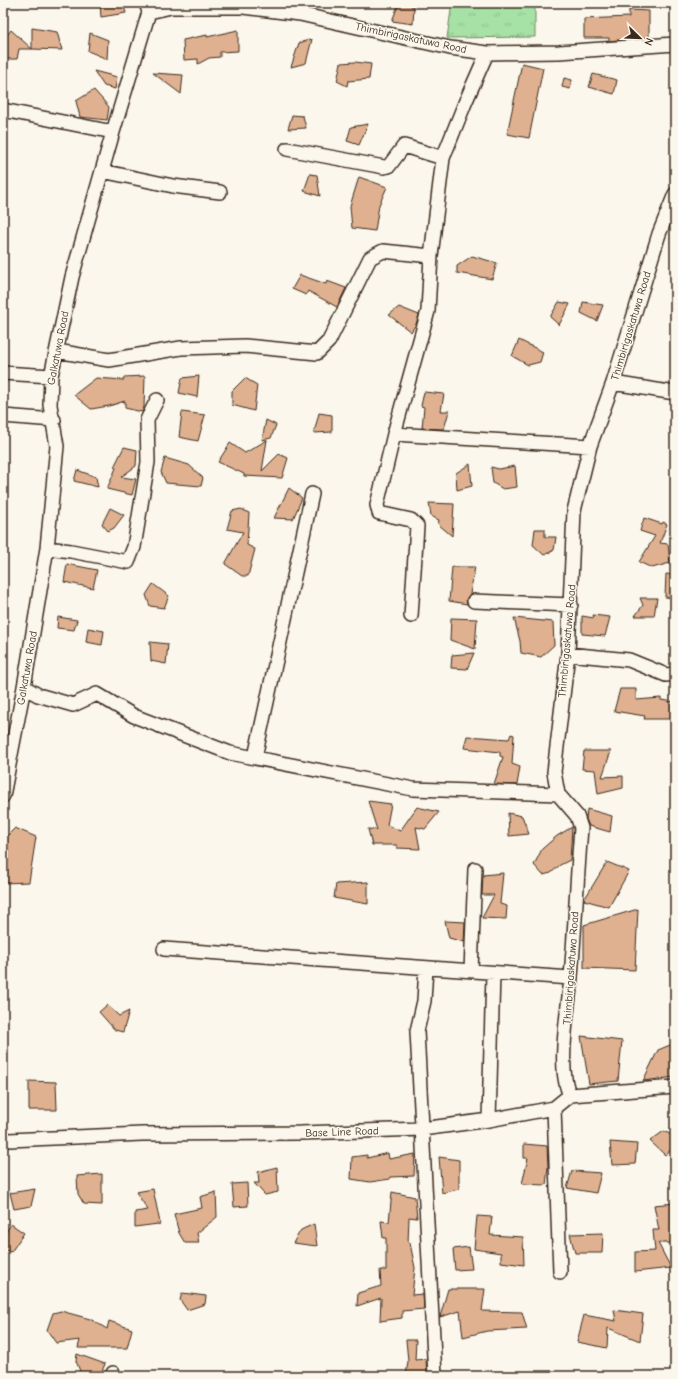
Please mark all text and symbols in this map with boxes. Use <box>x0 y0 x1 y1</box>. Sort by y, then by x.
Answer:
north arrow <box>620 18 660 58</box>
street label: Thimbirigaskatuwa Road <box>354 20 468 56</box>
text: N <box>641 36 656 48</box>
street label: Thimbirigaskatuwa Road <box>608 270 654 382</box>
street label: Galkatuwa Road <box>44 310 72 386</box>
street label: Thimbirigaskatuwa Road <box>556 584 578 698</box>
street label: Galkatuwa Road <box>14 630 40 706</box>
street label: Thimbirigaskatuwa Road <box>561 911 581 1025</box>
street label: Base Line Road <box>305 1124 379 1140</box>

